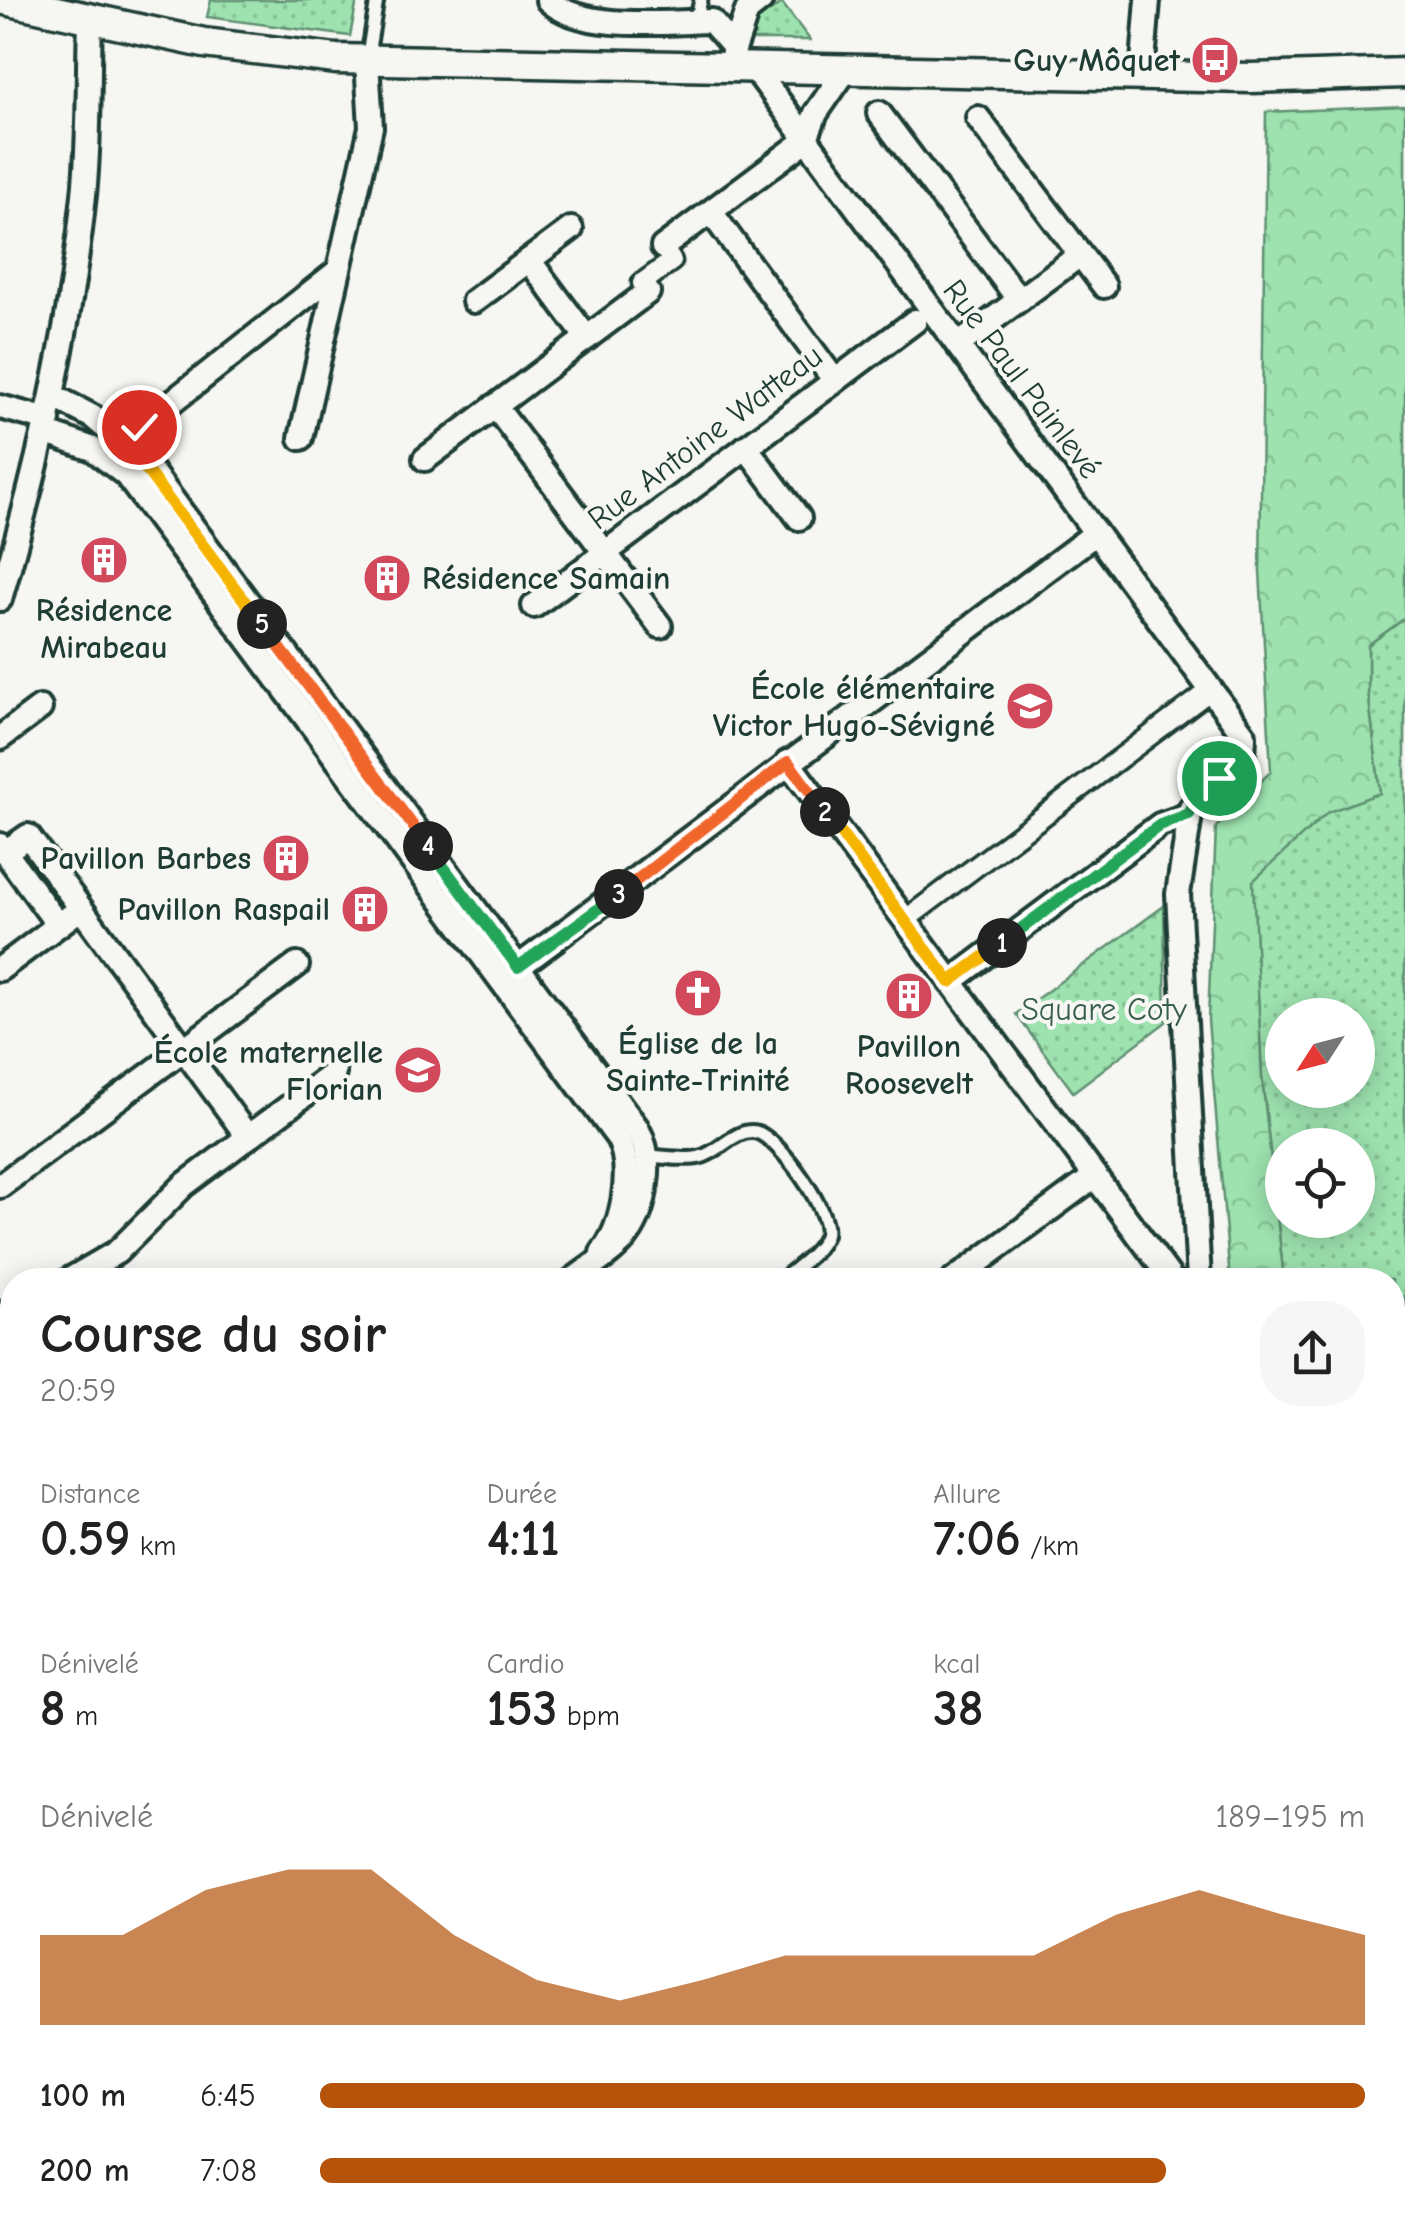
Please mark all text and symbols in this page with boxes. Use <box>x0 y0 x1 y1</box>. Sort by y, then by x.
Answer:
bus stop icon: Guy Môquet <box>1189 34 1241 86</box>
place label: Guy Môquet <box>1013 42 1180 79</box>
street label: Rue Paul Painlevé <box>935 272 1109 486</box>
street label: Rue Antoine Watteau <box>581 337 829 537</box>
pin <box>97 385 182 470</box>
icon: check <box>112 400 167 455</box>
building icon: Résidence Mirabeau <box>78 534 130 586</box>
building icon: Résidence Samain <box>361 552 413 604</box>
place label: Résidence Samain <box>422 560 670 597</box>
place label: Résidence Mirabeau <box>36 592 172 666</box>
pin: 5 <box>237 599 287 649</box>
text: 5 <box>255 608 269 640</box>
place label: École élémentaire Victor Hugo-Sévigné <box>713 669 995 744</box>
school or university icon: École élémentaire Victor Hugo-Sévigné <box>1004 680 1056 732</box>
pin <box>1177 736 1262 821</box>
icon: arrive <box>1192 751 1247 806</box>
pin: 2 <box>800 787 850 837</box>
text: 2 <box>818 796 832 828</box>
pin: 4 <box>403 821 453 871</box>
text: 4 <box>421 830 435 862</box>
building icon: Pavillon Barbes <box>260 832 312 884</box>
place label: Pavillon Barbes <box>40 840 251 877</box>
pin: 3 <box>594 869 644 919</box>
text: 3 <box>612 878 626 910</box>
building icon: Pavillon Raspail <box>339 883 391 935</box>
place label: Pavillon Raspail <box>117 891 330 928</box>
pin: 1 <box>977 918 1027 968</box>
text: 1 <box>996 927 1008 959</box>
church icon: Église de la Sainte-Trinité <box>672 967 724 1019</box>
building icon: Pavillon Roosevelt <box>883 970 935 1022</box>
park label: Square Coty <box>1021 991 1187 1028</box>
north arrow <box>1265 998 1375 1108</box>
map controls <box>1265 998 1375 1238</box>
place label: Église de la Sainte-Trinité <box>606 1024 790 1099</box>
place label: Pavillon Roosevelt <box>845 1028 973 1102</box>
place label: École maternelle Florian <box>154 1033 383 1108</box>
school or university icon: École maternelle Florian <box>392 1044 444 1096</box>
button: locate <box>1265 1128 1375 1238</box>
button: share <box>1260 1301 1365 1406</box>
text: Course du soir <box>40 1302 386 1366</box>
text: 20:59 <box>40 1372 116 1409</box>
text: Distance <box>40 1478 140 1510</box>
text: Durée <box>487 1478 557 1510</box>
text: Allure <box>933 1478 1001 1510</box>
text: 0.59 <box>40 1510 130 1568</box>
text: 4:11 <box>487 1510 560 1568</box>
text: 7:06 <box>933 1510 1021 1568</box>
text: km <box>130 1530 176 1562</box>
text: /km <box>1021 1530 1079 1562</box>
text: Dénivelé <box>40 1648 139 1680</box>
text: Cardio <box>487 1648 565 1680</box>
text: kcal <box>933 1648 980 1680</box>
text: 8 <box>40 1680 66 1738</box>
text: 153 <box>487 1680 558 1738</box>
text: 38 <box>933 1680 984 1738</box>
text: m <box>66 1700 98 1732</box>
text: bpm <box>558 1700 620 1732</box>
text: Dénivelé <box>40 1798 153 1835</box>
text: 189–195 m <box>1215 1798 1365 1835</box>
text: 100 m <box>40 2077 126 2114</box>
text: 6:45 <box>200 2077 256 2114</box>
text: 200 m <box>40 2152 129 2189</box>
text: 7:08 <box>200 2152 257 2189</box>

